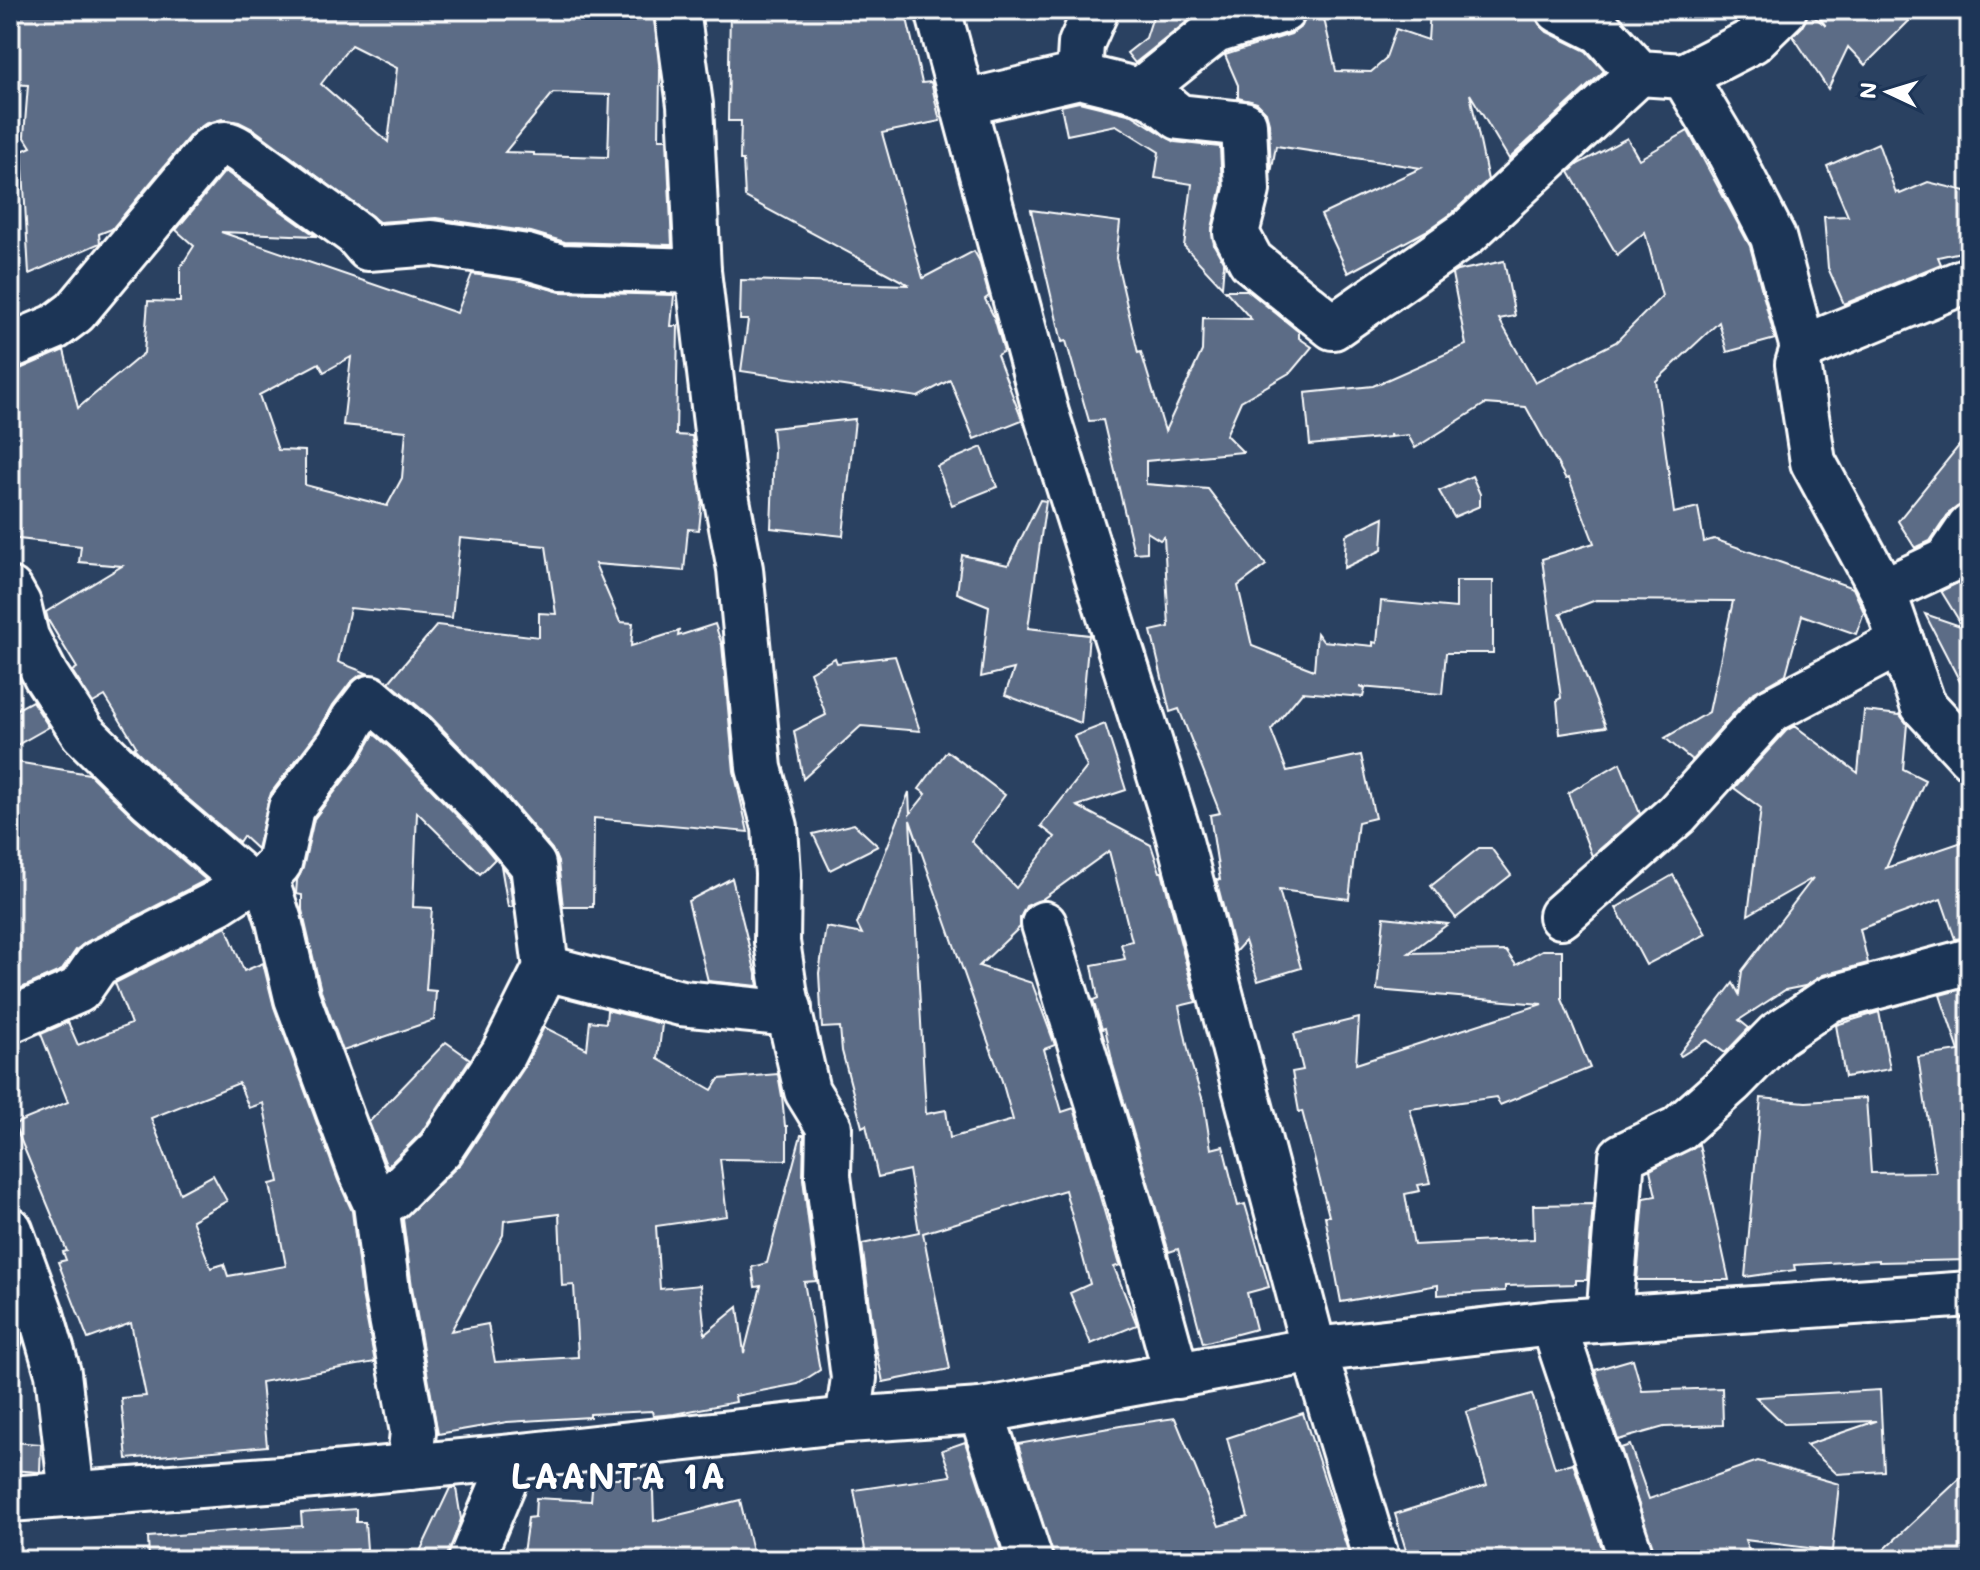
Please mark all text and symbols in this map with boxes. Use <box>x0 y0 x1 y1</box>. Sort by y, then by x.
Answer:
north arrow <box>1848 52 1928 132</box>
text: N <box>1853 81 1883 100</box>
district label: LAANTA 1A <box>511 1451 727 1498</box>

